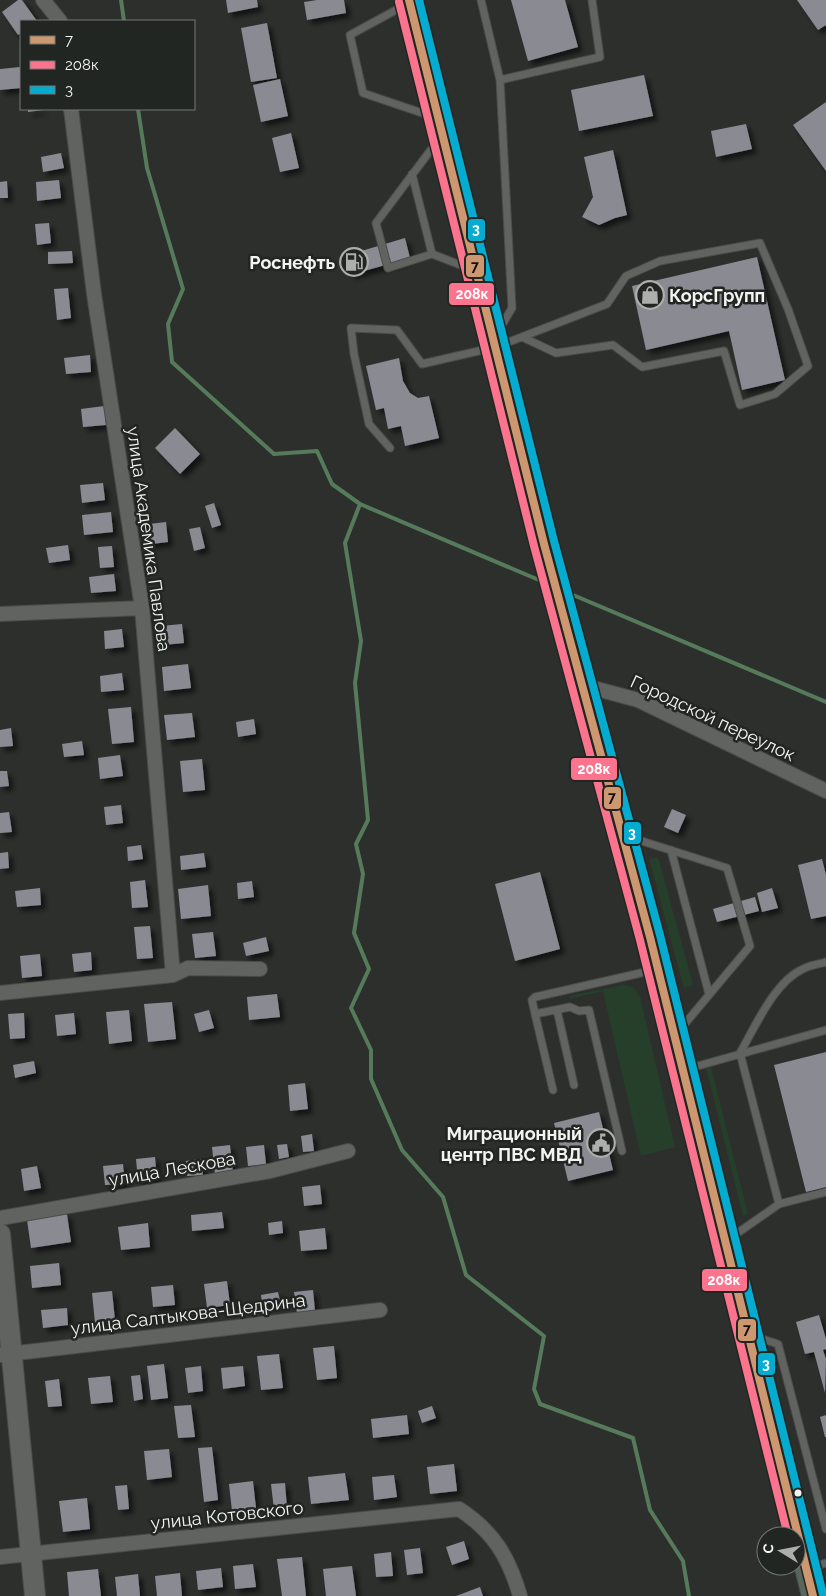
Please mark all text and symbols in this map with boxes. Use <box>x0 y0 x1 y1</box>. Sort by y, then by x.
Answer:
legend <box>20 20 195 110</box>
text: 7 <box>65 31 73 49</box>
text: 208к <box>65 56 99 74</box>
text: 3 <box>65 81 73 99</box>
line badge: 3 <box>467 218 486 242</box>
text: 3 <box>472 221 480 237</box>
fuel station icon: Роснефть <box>339 247 369 277</box>
place label: Роснефть <box>249 252 335 273</box>
line badge: 7 <box>465 254 485 278</box>
text: 7 <box>471 258 479 274</box>
shop icon: КорсГрупп <box>635 280 665 310</box>
line badge: 208к <box>448 282 495 306</box>
place label: КорсГрупп <box>669 285 765 306</box>
text: 208к <box>456 286 488 302</box>
street label: улица Академика Павлова <box>123 425 175 653</box>
street label: Городской переулок <box>627 671 799 765</box>
line badge: 208к <box>570 757 618 781</box>
text: 208к <box>578 761 610 777</box>
line badge: 7 <box>603 786 622 810</box>
text: 7 <box>608 789 616 805</box>
line badge: 3 <box>623 821 642 845</box>
text: 3 <box>628 825 636 841</box>
place label: Миграционный центр ПВС МВД <box>441 1123 582 1165</box>
public building icon: Миграционный центр ПВС МВД <box>586 1128 616 1158</box>
street label: улица Лескова <box>107 1148 237 1190</box>
line badge: 208к <box>701 1268 748 1292</box>
text: 208к <box>708 1272 740 1288</box>
street label: улица Салтыкова-Щедрина <box>69 1289 307 1339</box>
line badge: 7 <box>737 1318 757 1342</box>
text: 7 <box>743 1321 751 1337</box>
line badge: 3 <box>757 1352 776 1376</box>
text: 3 <box>762 1356 770 1372</box>
unlabelled marker <box>793 1488 803 1498</box>
street label: улица Котовского <box>150 1497 305 1533</box>
north arrow <box>756 1526 806 1576</box>
text: С <box>759 1542 777 1555</box>

